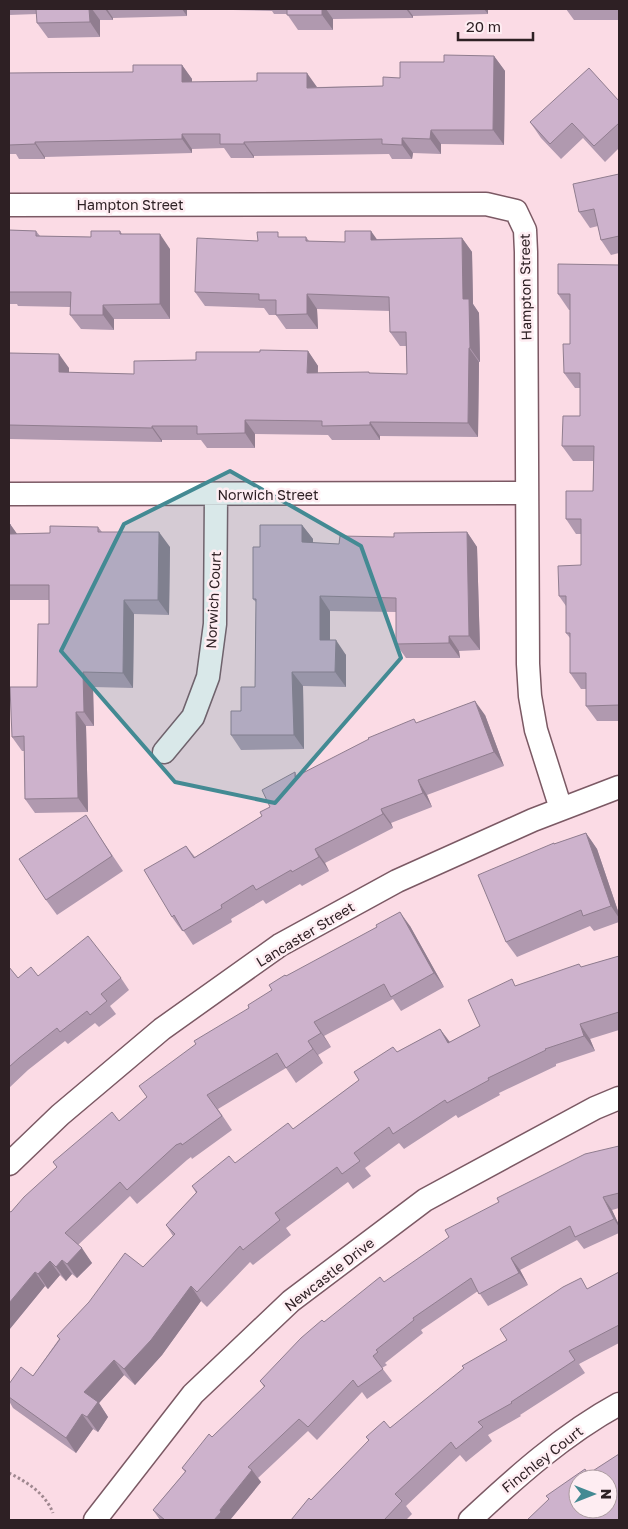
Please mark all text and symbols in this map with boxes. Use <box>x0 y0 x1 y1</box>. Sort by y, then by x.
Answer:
scale bar <box>458 10 533 42</box>
text: 20 m <box>466 17 501 35</box>
street label: Hampton Street <box>76 196 184 213</box>
street label: Hampton Street <box>516 233 534 341</box>
street label: Norwich Street <box>217 486 319 503</box>
street label: Norwich Court <box>202 551 224 649</box>
street label: Lancaster Street <box>253 898 357 970</box>
street label: Newcastle Drive <box>281 1234 377 1314</box>
street label: Finchley Court <box>498 1422 586 1496</box>
north arrow <box>568 1469 618 1519</box>
text: N <box>598 1489 615 1499</box>

